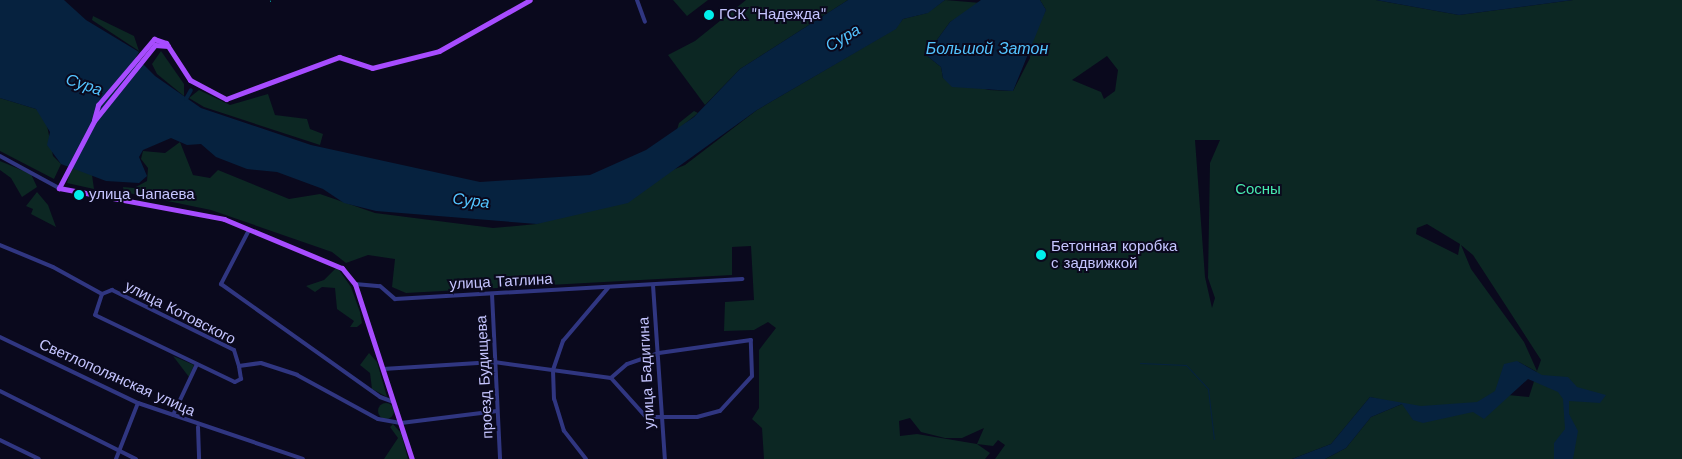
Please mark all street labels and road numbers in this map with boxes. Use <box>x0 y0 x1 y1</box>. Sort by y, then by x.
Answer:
street label: улица Татлина <box>449 270 553 294</box>
street label: улица Котовского <box>122 277 238 349</box>
street label: проезд Будищева <box>473 315 497 439</box>
street label: улица Бадигина <box>635 317 659 429</box>
street label: Светлополянская улица <box>36 335 198 421</box>

